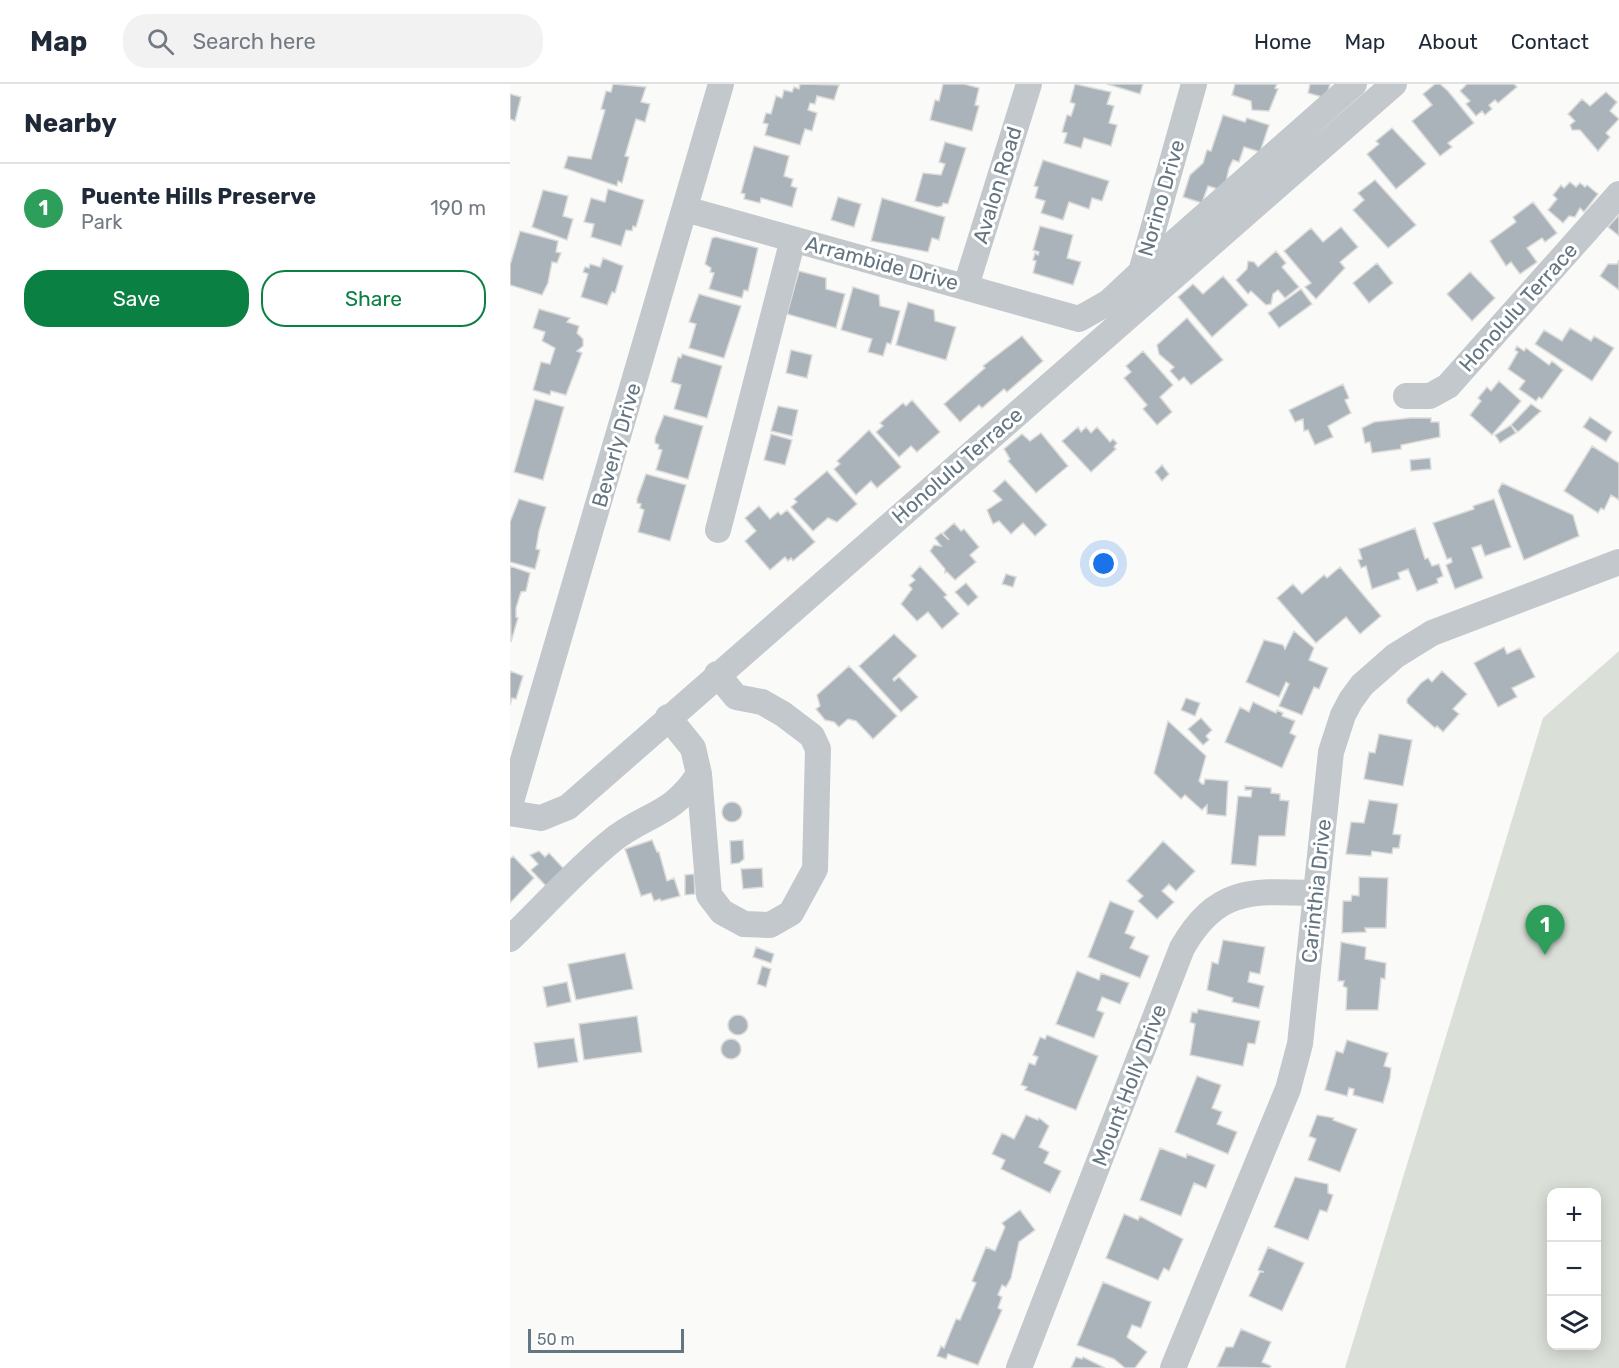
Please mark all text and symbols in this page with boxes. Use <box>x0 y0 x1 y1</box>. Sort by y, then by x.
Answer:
search box <box>123 14 543 68</box>
text: Map <box>30 25 87 58</box>
icon: search <box>144 25 177 58</box>
text: Search here <box>192 28 316 55</box>
text: Home <box>1254 29 1311 54</box>
text: Map <box>1344 29 1385 54</box>
text: About <box>1418 29 1478 54</box>
text: Contact <box>1511 29 1589 54</box>
text: Nearby <box>24 108 117 139</box>
street label: Avalon Road <box>967 123 1027 247</box>
street label: Norino Drive <box>1132 137 1190 259</box>
text: Puente Hills Preserve <box>81 183 316 210</box>
text: 1 <box>39 196 48 220</box>
text: 190 m <box>430 196 486 220</box>
text: Park <box>81 210 123 234</box>
street label: Arrambide Drive <box>803 231 961 295</box>
street label: Honolulu Terrace <box>1454 237 1582 377</box>
button: Save <box>24 270 249 327</box>
button: Share <box>261 270 486 327</box>
street label: Beverly Drive <box>586 380 646 510</box>
street label: Honolulu Terrace <box>887 402 1027 528</box>
your location <box>1089 549 1118 578</box>
street label: Carinthia Drive <box>1296 818 1336 964</box>
pin: 1 <box>1526 906 1564 955</box>
street label: Mount Holly Drive <box>1087 1001 1171 1169</box>
map controls <box>1547 1188 1601 1350</box>
button: + <box>1547 1188 1601 1242</box>
button: − <box>1547 1242 1601 1296</box>
button: layers <box>1547 1296 1601 1350</box>
scale bar <box>528 1326 684 1354</box>
text: 50 m <box>537 1330 575 1349</box>

